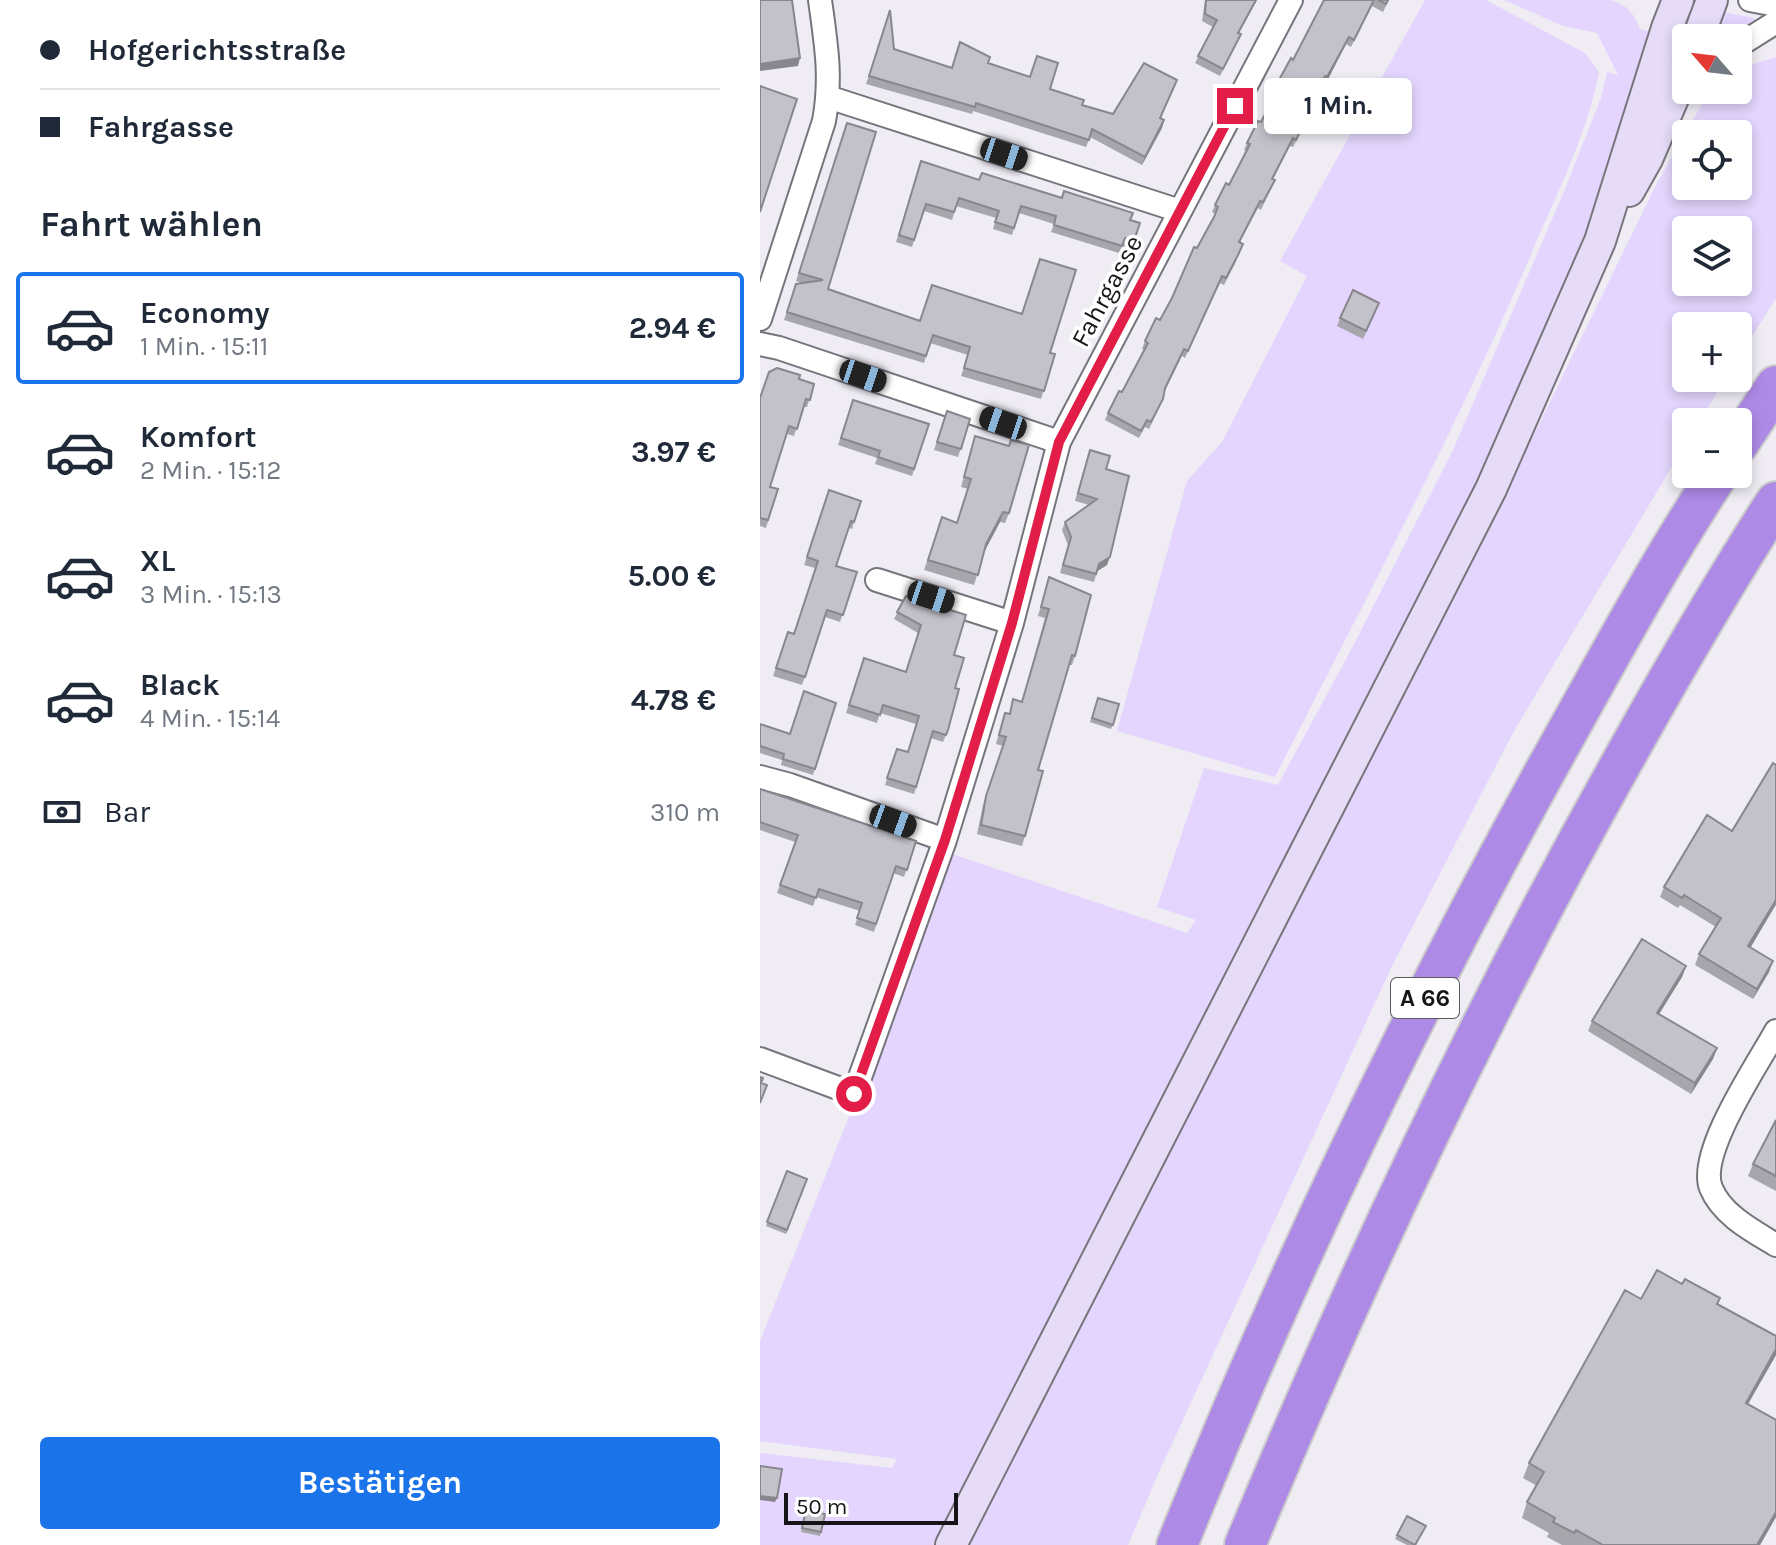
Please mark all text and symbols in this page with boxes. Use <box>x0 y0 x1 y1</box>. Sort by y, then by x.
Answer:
north arrow <box>1672 24 1752 104</box>
map controls <box>1672 24 1752 488</box>
text: Hofgerichtsstraße <box>88 32 346 68</box>
callout: 1 Min. <box>1263 78 1411 134</box>
route end <box>1217 88 1253 124</box>
text: 1 Min. <box>1304 90 1372 121</box>
text: Fahrgasse <box>88 109 234 145</box>
button: locate <box>1672 120 1752 200</box>
car <box>977 135 1031 173</box>
text: Fahrt wählen <box>40 203 263 245</box>
button: layers <box>1672 216 1752 296</box>
street label: Fahrgasse <box>1065 230 1149 352</box>
icon: car <box>44 292 116 364</box>
text: Economy <box>140 295 270 331</box>
text: 2.94 € <box>629 310 716 346</box>
button: + <box>1672 312 1752 392</box>
text: 1 Min. · 15:11 <box>140 331 268 362</box>
car <box>836 357 890 395</box>
car <box>976 404 1030 442</box>
button: − <box>1672 408 1752 488</box>
icon: car <box>44 416 116 488</box>
text: Komfort <box>140 419 257 455</box>
text: 3.97 € <box>631 434 716 470</box>
text: 2 Min. · 15:12 <box>140 455 281 486</box>
icon: car <box>44 540 116 612</box>
text: XL <box>140 543 175 579</box>
text: 5.00 € <box>628 558 716 594</box>
car <box>904 578 958 616</box>
text: 3 Min. · 15:13 <box>140 579 282 610</box>
icon: car <box>44 664 116 736</box>
text: Black <box>140 667 220 703</box>
text: 4.78 € <box>631 682 716 718</box>
text: 4 Min. · 15:14 <box>140 703 280 734</box>
icon: cash <box>40 790 84 834</box>
text: Bar <box>104 794 150 830</box>
text: 310 m <box>650 797 720 828</box>
car <box>866 802 920 840</box>
road number: A 66 <box>1391 978 1459 1018</box>
route start <box>836 1076 872 1112</box>
button: Bestätigen <box>40 1437 720 1529</box>
scale bar <box>784 1489 958 1525</box>
text: 50 m <box>796 1494 847 1520</box>

